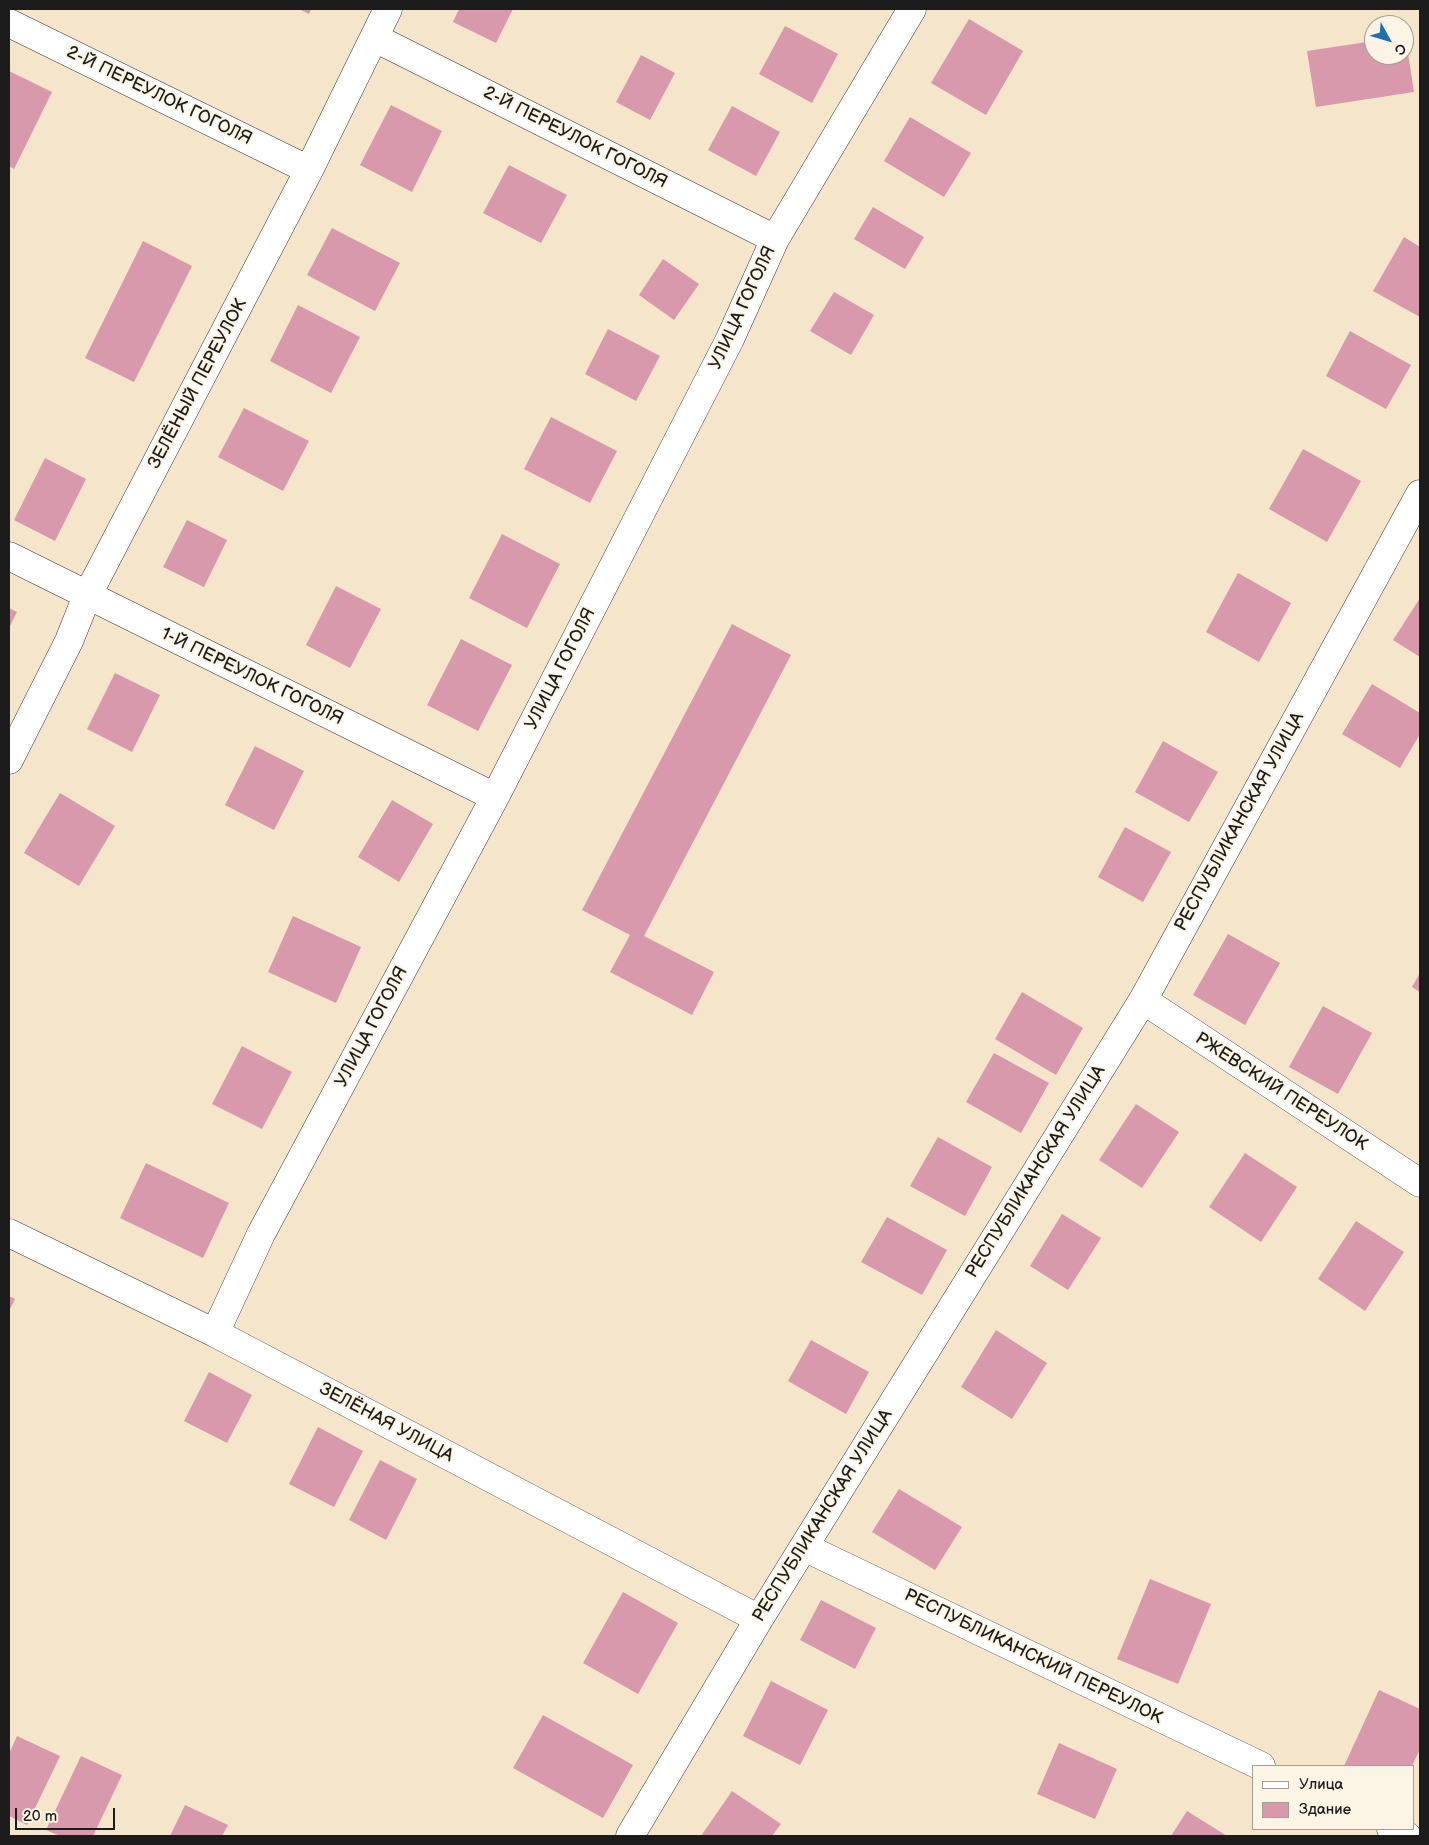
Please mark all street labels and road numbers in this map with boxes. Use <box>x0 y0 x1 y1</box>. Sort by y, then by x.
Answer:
street label: 2-Й ПЕРЕУЛОК ГОГОЛЯ <box>63 42 255 150</box>
street label: 2-Й ПЕРЕУЛОК ГОГОЛЯ <box>479 82 671 194</box>
street label: УЛИЦА ГОГОЛЯ <box>705 243 781 373</box>
street label: ЗЕЛЁНЫЙ ПЕРЕУЛОК <box>144 295 252 473</box>
street label: УЛИЦА ГОГОЛЯ <box>521 605 601 733</box>
street label: 1-Й ПЕРЕУЛОК ГОГОЛЯ <box>157 623 347 731</box>
street label: РЕСПУБЛИКАНСКАЯ УЛИЦА <box>1171 709 1309 935</box>
street label: УЛИЦА ГОГОЛЯ <box>331 963 413 1091</box>
street label: РЖЕВСКИЙ ПЕРЕУЛОК <box>1191 1028 1371 1156</box>
street label: РЕСПУБЛИКАНСКАЯ УЛИЦА <box>961 1062 1111 1282</box>
street label: ЗЕЛЁНАЯ УЛИЦА <box>315 1379 457 1467</box>
street label: РЕСПУБЛИКАНСКАЯ УЛИЦА <box>748 1406 898 1626</box>
street label: РЕСПУБЛИКАНСКИЙ ПЕРЕУЛОК <box>900 1585 1166 1729</box>

